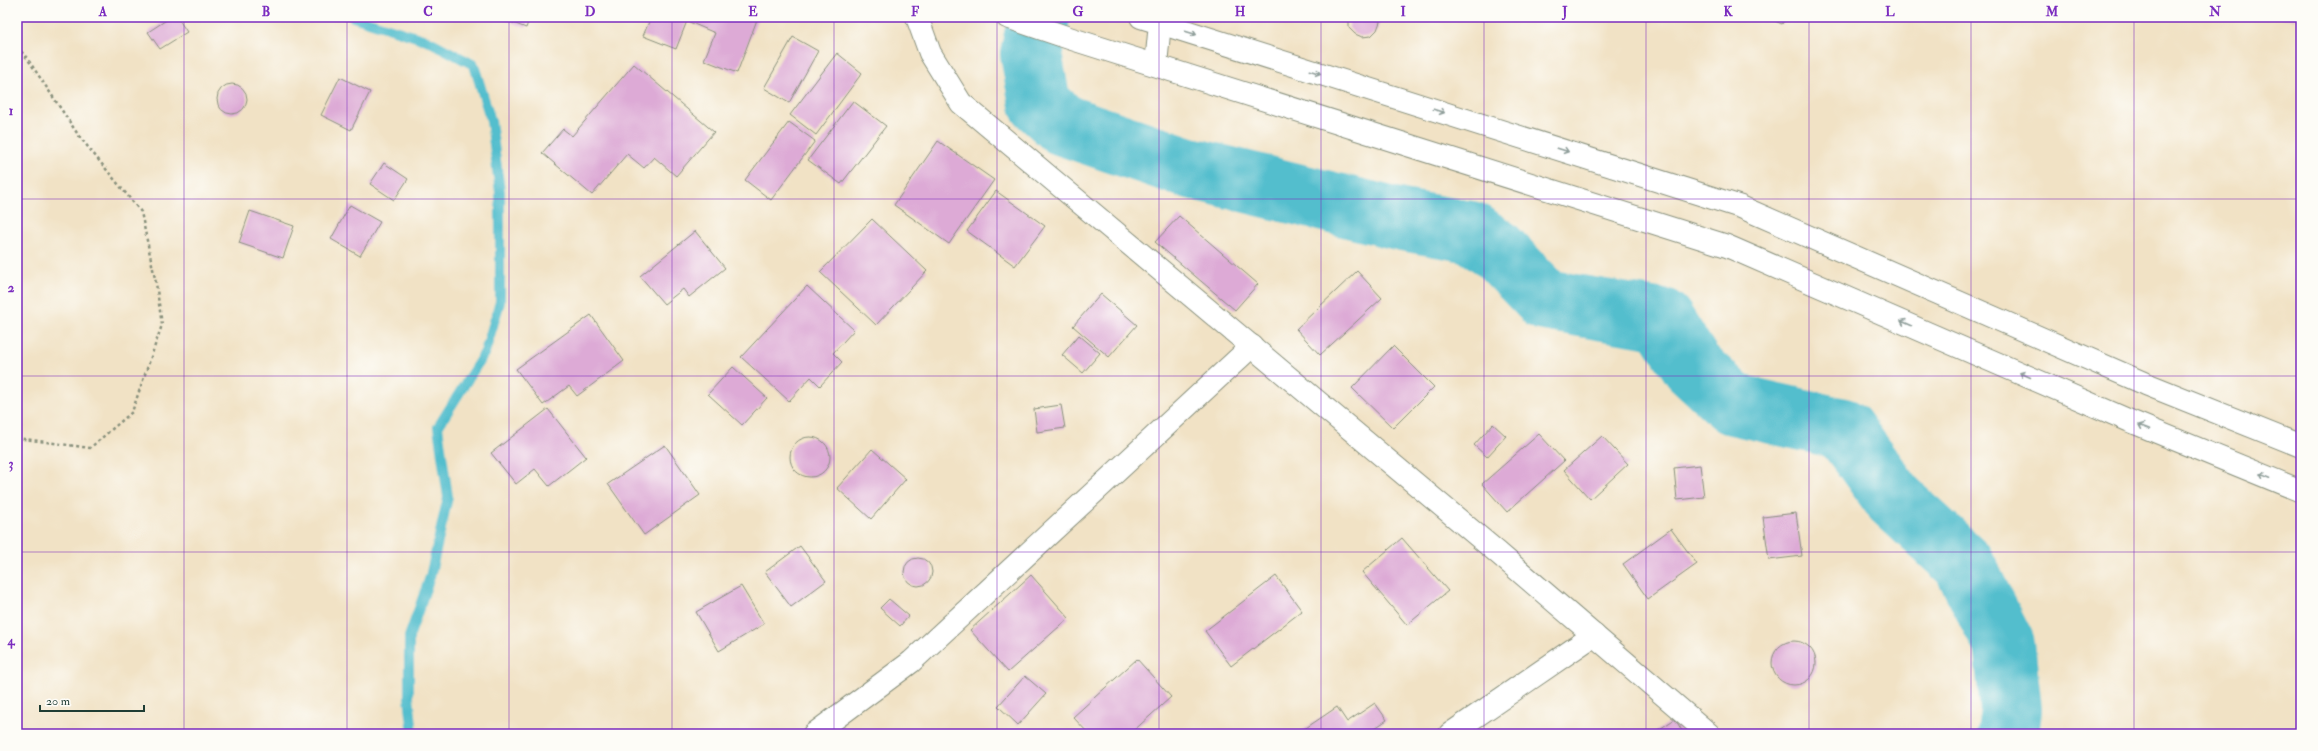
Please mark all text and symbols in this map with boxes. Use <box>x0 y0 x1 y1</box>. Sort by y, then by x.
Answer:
text: A <box>98 4 108 20</box>
text: B <box>262 4 270 20</box>
text: C <box>423 4 433 20</box>
text: D <box>585 4 596 20</box>
text: E <box>748 4 758 20</box>
text: F <box>911 4 920 20</box>
text: G <box>1073 4 1084 20</box>
text: H <box>1235 4 1246 20</box>
text: I <box>1400 4 1406 20</box>
text: J <box>1561 4 1568 21</box>
text: K <box>1723 4 1733 20</box>
text: L <box>1885 4 1895 20</box>
text: M <box>2045 4 2059 20</box>
text: N <box>2208 4 2221 20</box>
one-way arrow <box>1185 30 1198 37</box>
one-way arrow <box>1309 69 1322 76</box>
text: 1 <box>9 103 14 119</box>
one-way arrow <box>1433 108 1446 115</box>
one-way arrow <box>1557 147 1570 154</box>
text: 2 <box>8 280 15 296</box>
one-way arrow <box>1901 319 1913 326</box>
one-way arrow <box>2020 371 2032 378</box>
one-way arrow <box>2139 423 2151 431</box>
text: 3 <box>9 456 14 472</box>
one-way arrow <box>2259 472 2271 479</box>
text: 4 <box>6 633 15 649</box>
scale bar <box>40 687 144 713</box>
text: 20 m <box>46 694 71 709</box>

